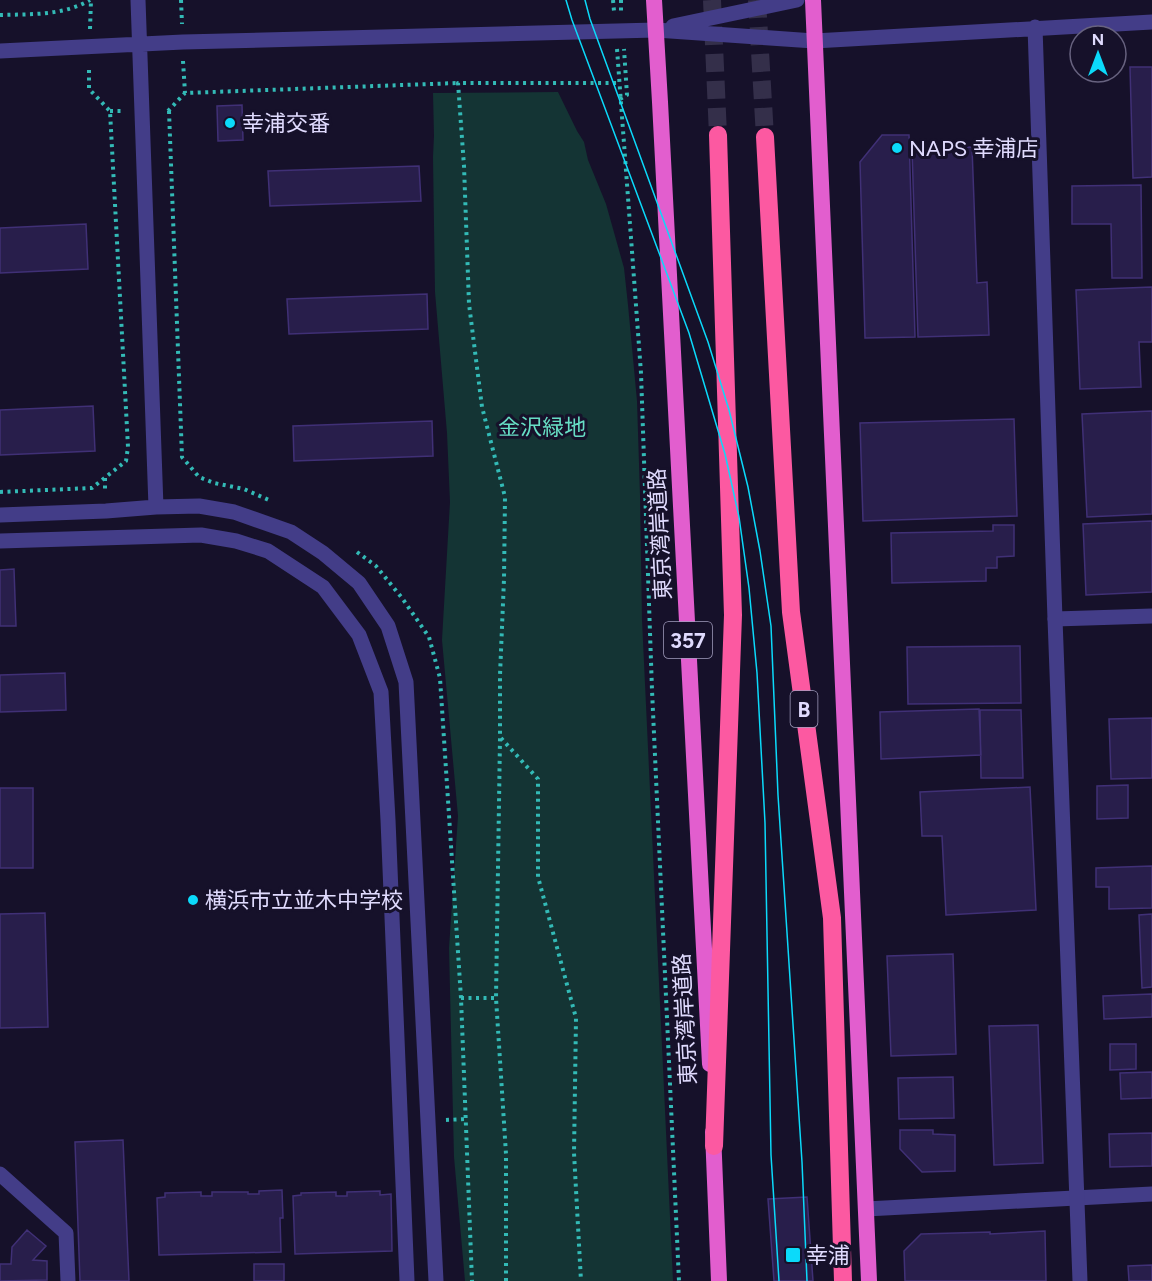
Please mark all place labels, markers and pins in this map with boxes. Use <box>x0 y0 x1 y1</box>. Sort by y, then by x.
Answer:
place label: 幸浦交番 <box>242 110 330 137</box>
marker: 幸浦交番 <box>223 116 237 130</box>
place label: NAPS 幸浦店 <box>909 135 1039 162</box>
marker: NAPS 幸浦店 <box>890 141 904 155</box>
place label: 横浜市立並木中学校 <box>205 887 403 914</box>
marker: 横浜市立並木中学校 <box>186 893 200 907</box>
place label: 幸浦 <box>806 1242 850 1269</box>
marker: 幸浦 <box>784 1246 802 1264</box>

